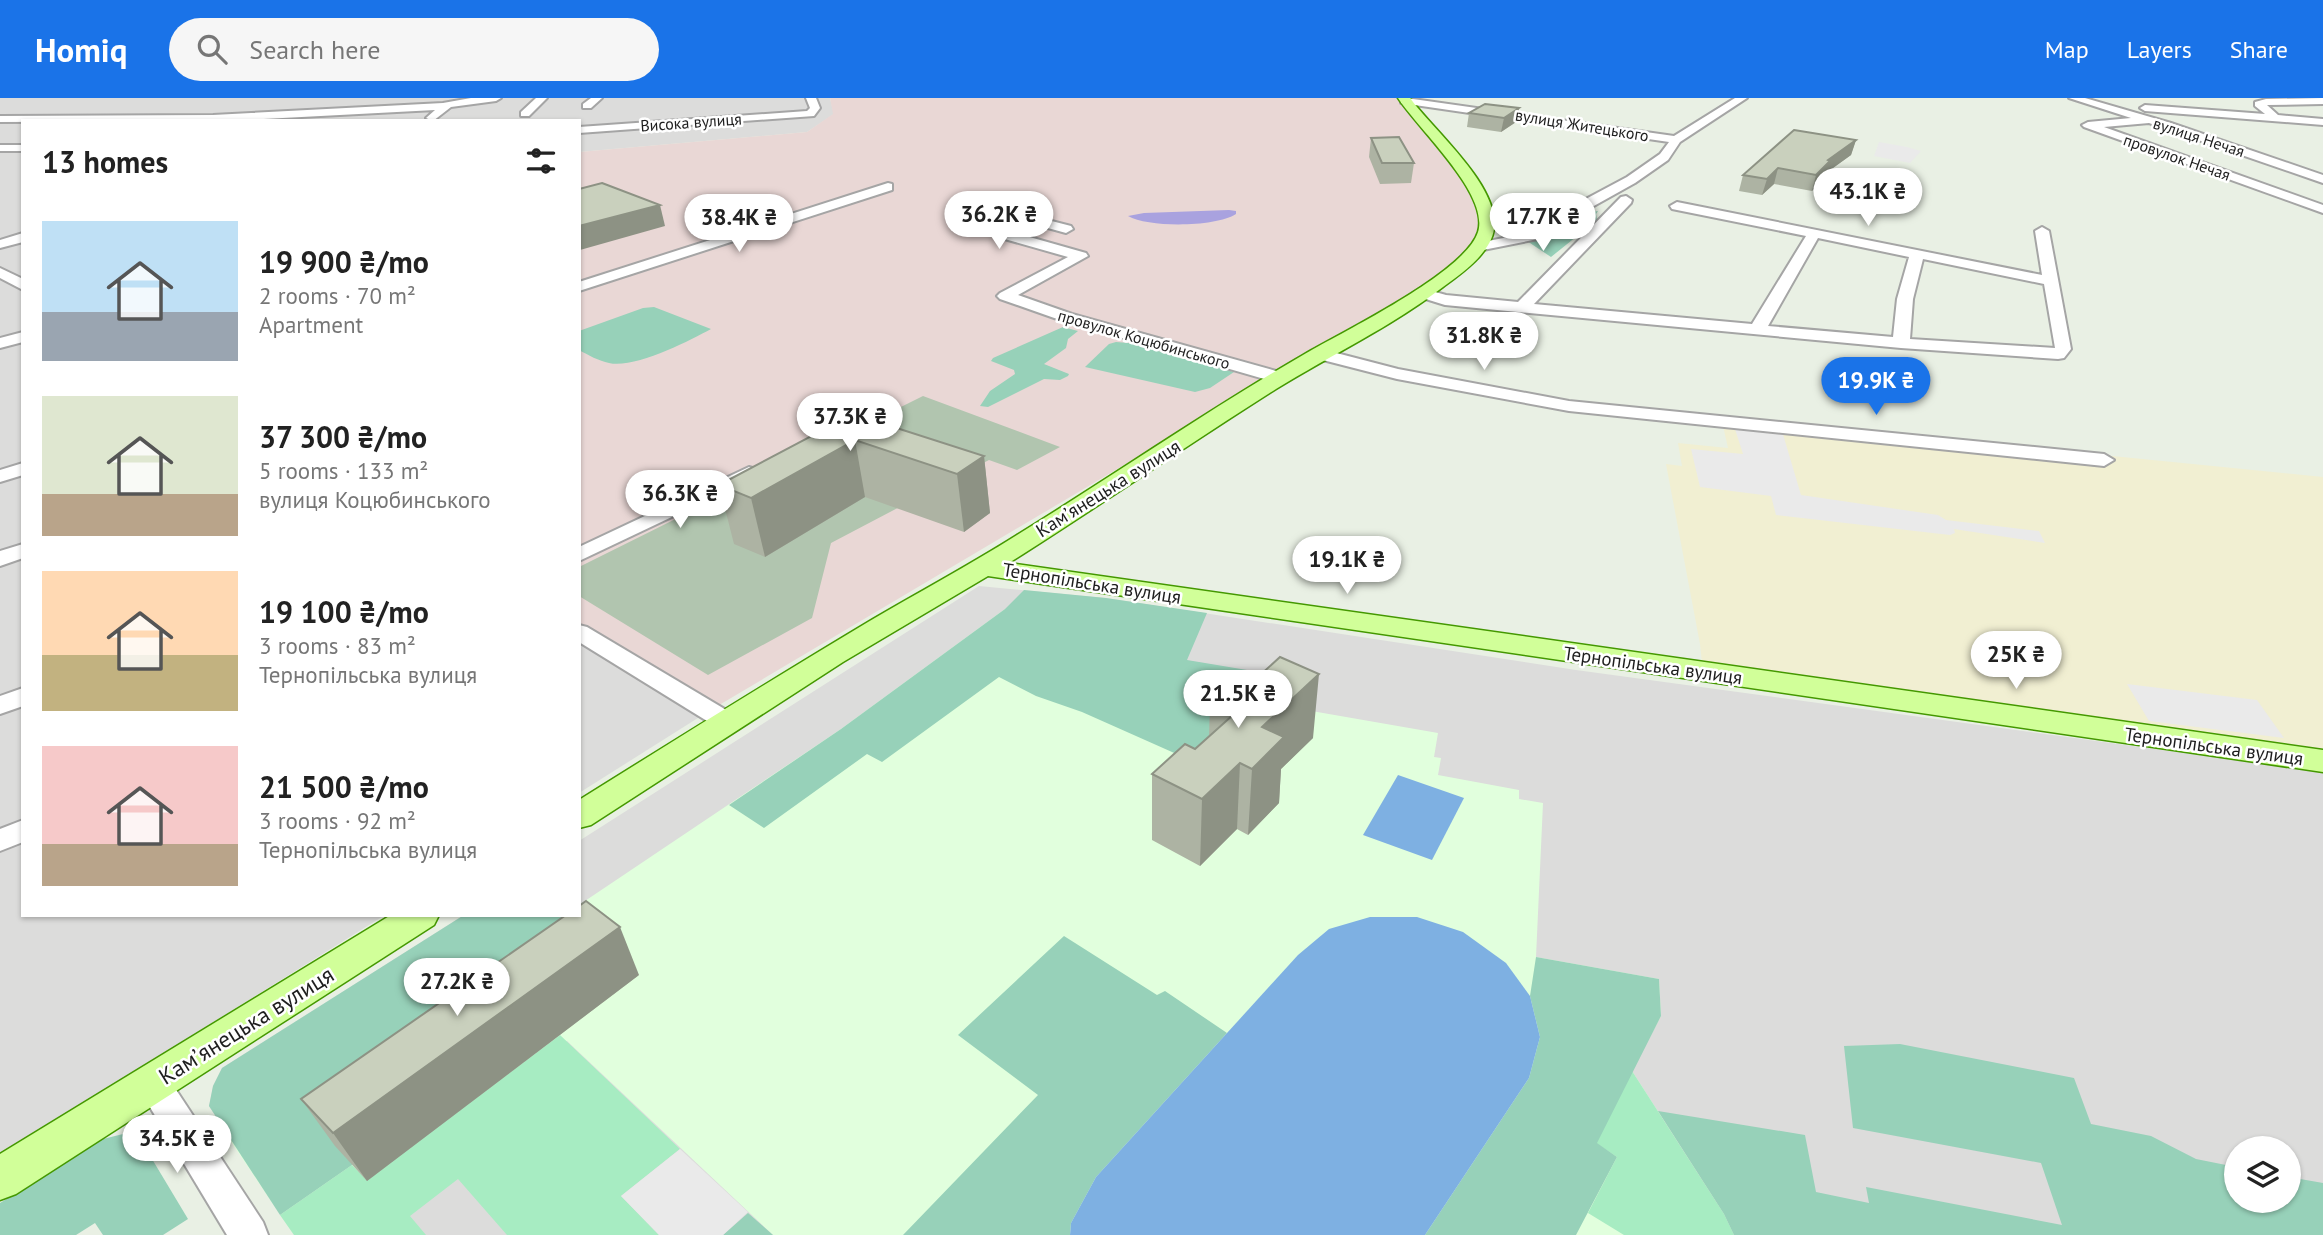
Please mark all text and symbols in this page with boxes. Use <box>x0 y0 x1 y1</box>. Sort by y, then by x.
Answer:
search box <box>169 18 659 81</box>
text: Homiq <box>35 28 127 71</box>
icon: search <box>193 30 231 68</box>
text: Search here <box>249 33 380 66</box>
text: Map <box>2045 34 2089 65</box>
text: Layers <box>2127 34 2192 65</box>
text: Share <box>2230 34 2288 65</box>
street label: вулиця Житецького <box>1514 105 1650 145</box>
street label: Висока вулиця <box>640 108 742 136</box>
street label: вулиця Нечая <box>2151 113 2247 161</box>
street label: провулок Нечая <box>2121 129 2233 185</box>
text: 13 homes <box>42 142 168 181</box>
icon: filters <box>522 142 560 180</box>
pin: 43.1K ₴ <box>1803 169 1933 228</box>
text: 43.1K ₴ <box>1829 176 1907 205</box>
pin: 36.2K ₴ <box>934 192 1064 251</box>
pin: 38.4K ₴ <box>674 194 804 254</box>
pin: 17.7K ₴ <box>1478 194 1608 253</box>
text: 36.2K ₴ <box>960 199 1038 228</box>
text: 17.7K ₴ <box>1506 201 1580 230</box>
text: 38.4K ₴ <box>700 202 778 231</box>
text: 19 900 ₴/mo <box>259 242 429 281</box>
icon: home <box>98 249 182 333</box>
text: 2 rooms · 70 m² <box>259 281 416 310</box>
street label: провулок Коцюбинського <box>1056 305 1232 373</box>
text: Apartment <box>259 310 363 339</box>
pin: 31.8K ₴ <box>1419 313 1549 372</box>
text: 31.8K ₴ <box>1445 320 1523 349</box>
pin: 19.9K ₴ <box>1811 358 1941 417</box>
text: 19.9K ₴ <box>1837 365 1915 394</box>
pin: 37.3K ₴ <box>785 394 915 453</box>
text: 37.3K ₴ <box>813 401 887 430</box>
text: 37 300 ₴/mo <box>259 417 427 456</box>
icon: home <box>98 424 182 508</box>
street label: Камʼянецька вулиця <box>1031 434 1185 542</box>
text: 5 rooms · 133 m² <box>259 456 428 485</box>
pin: 36.3K ₴ <box>615 470 745 530</box>
text: 36.3K ₴ <box>641 478 719 507</box>
text: вулиця Коцюбинського <box>259 485 491 514</box>
pin: 19.1K ₴ <box>1282 536 1412 596</box>
text: 19.1K ₴ <box>1308 544 1386 573</box>
street label: Тернопільська вулиця <box>1001 557 1183 609</box>
text: 19 100 ₴/mo <box>259 592 429 631</box>
icon: home <box>98 599 182 683</box>
text: 3 rooms · 83 m² <box>259 631 416 660</box>
pin: 25K ₴ <box>1967 632 2065 691</box>
text: 25K ₴ <box>1987 639 2045 668</box>
street label: Тернопільська вулиця <box>1562 641 1744 689</box>
text: Тернопільська вулиця <box>259 660 477 689</box>
pin: 21.5K ₴ <box>1173 670 1303 730</box>
text: 21.5K ₴ <box>1199 678 1277 707</box>
street label: Тернопільська вулиця <box>2123 722 2305 770</box>
text: 21 500 ₴/mo <box>259 767 429 806</box>
icon: home <box>98 774 182 858</box>
text: 3 rooms · 92 m² <box>259 806 416 835</box>
text: Тернопільська вулиця <box>259 835 477 864</box>
pin: 27.2K ₴ <box>392 958 522 1018</box>
street label: Камʼянецька вулиця <box>153 959 339 1091</box>
text: 27.2K ₴ <box>420 966 494 995</box>
pin: 34.5K ₴ <box>112 1116 242 1175</box>
text: 34.5K ₴ <box>138 1123 216 1152</box>
map controls <box>2224 1136 2301 1213</box>
button: layers <box>2224 1136 2301 1213</box>

